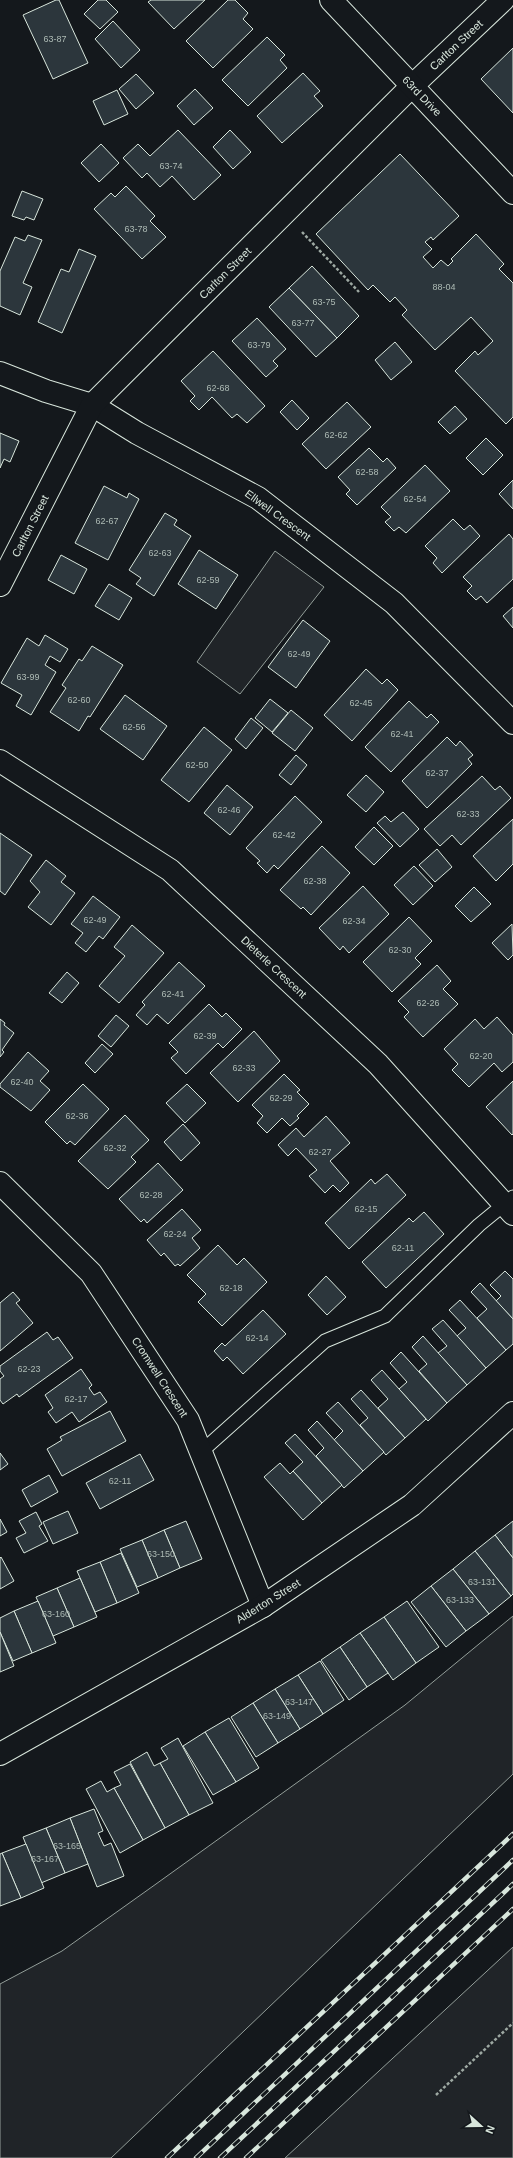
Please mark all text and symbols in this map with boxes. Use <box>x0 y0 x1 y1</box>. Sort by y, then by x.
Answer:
street label: Carlton Street <box>427 17 485 73</box>
house number: 63-87 <box>43 34 67 44</box>
street label: 63rd Drive <box>400 74 444 118</box>
house number: 63-74 <box>159 161 183 171</box>
house number: 63-78 <box>124 224 148 234</box>
street label: Carlton Street <box>197 245 253 301</box>
house number: 88-04 <box>432 282 456 292</box>
house number: 63-75 <box>312 297 336 307</box>
house number: 63-77 <box>291 318 315 328</box>
house number: 63-79 <box>247 340 271 350</box>
house number: 62-68 <box>206 383 230 393</box>
house number: 62-62 <box>324 430 348 440</box>
house number: 62-58 <box>355 467 379 477</box>
street label: Ellwell Crescent <box>243 487 313 543</box>
street label: Carlton Street <box>9 493 51 559</box>
house number: 62-54 <box>403 494 427 504</box>
house number: 62-67 <box>95 516 119 526</box>
house number: 62-63 <box>148 548 172 558</box>
house number: 62-59 <box>196 575 220 585</box>
house number: 62-49 <box>287 649 311 659</box>
house number: 63-99 <box>16 672 40 682</box>
house number: 62-60 <box>67 695 91 705</box>
house number: 62-45 <box>349 698 373 708</box>
house number: 62-56 <box>122 722 146 732</box>
house number: 62-41 <box>390 729 414 739</box>
house number: 62-50 <box>185 760 209 770</box>
house number: 62-37 <box>425 768 449 778</box>
house number: 62-46 <box>217 805 241 815</box>
house number: 62-33 <box>456 809 480 819</box>
house number: 62-42 <box>272 830 296 840</box>
house number: 62-38 <box>303 876 327 886</box>
house number: 62-49 <box>83 915 107 925</box>
house number: 62-34 <box>342 916 366 926</box>
street label: Dieterle Crescent <box>239 934 309 1000</box>
house number: 62-30 <box>388 945 412 955</box>
house number: 62-41 <box>161 989 185 999</box>
house number: 62-26 <box>416 998 440 1008</box>
house number: 62-39 <box>193 1031 217 1041</box>
house number: 62-20 <box>469 1051 493 1061</box>
house number: 62-33 <box>232 1063 256 1073</box>
house number: 62-40 <box>10 1077 34 1087</box>
house number: 62-29 <box>269 1093 293 1103</box>
house number: 62-36 <box>65 1111 89 1121</box>
house number: 62-32 <box>103 1143 127 1153</box>
house number: 62-27 <box>308 1147 332 1157</box>
house number: 62-28 <box>139 1190 163 1200</box>
house number: 62-15 <box>354 1204 378 1214</box>
house number: 62-24 <box>163 1229 187 1239</box>
house number: 62-11 <box>392 1243 414 1253</box>
house number: 62-18 <box>219 1283 243 1293</box>
house number: 62-14 <box>245 1333 269 1343</box>
street label: Cromwell Crescent <box>130 1335 190 1419</box>
house number: 62-23 <box>17 1364 41 1374</box>
house number: 62-17 <box>64 1394 88 1404</box>
house number: 62-11 <box>109 1476 131 1486</box>
house number: 63-150 <box>147 1549 175 1559</box>
street label: Alderton Street <box>234 1576 302 1626</box>
house number: 63-131 <box>468 1577 496 1587</box>
house number: 63-133 <box>446 1595 474 1605</box>
house number: 63-160 <box>42 1609 70 1619</box>
house number: 63-147 <box>285 1697 313 1707</box>
house number: 63-149 <box>263 1711 291 1721</box>
house number: 63-165 <box>53 1841 81 1851</box>
house number: 63-167 <box>31 1854 59 1864</box>
north arrow <box>461 2106 501 2146</box>
text: N <box>483 2124 497 2135</box>

